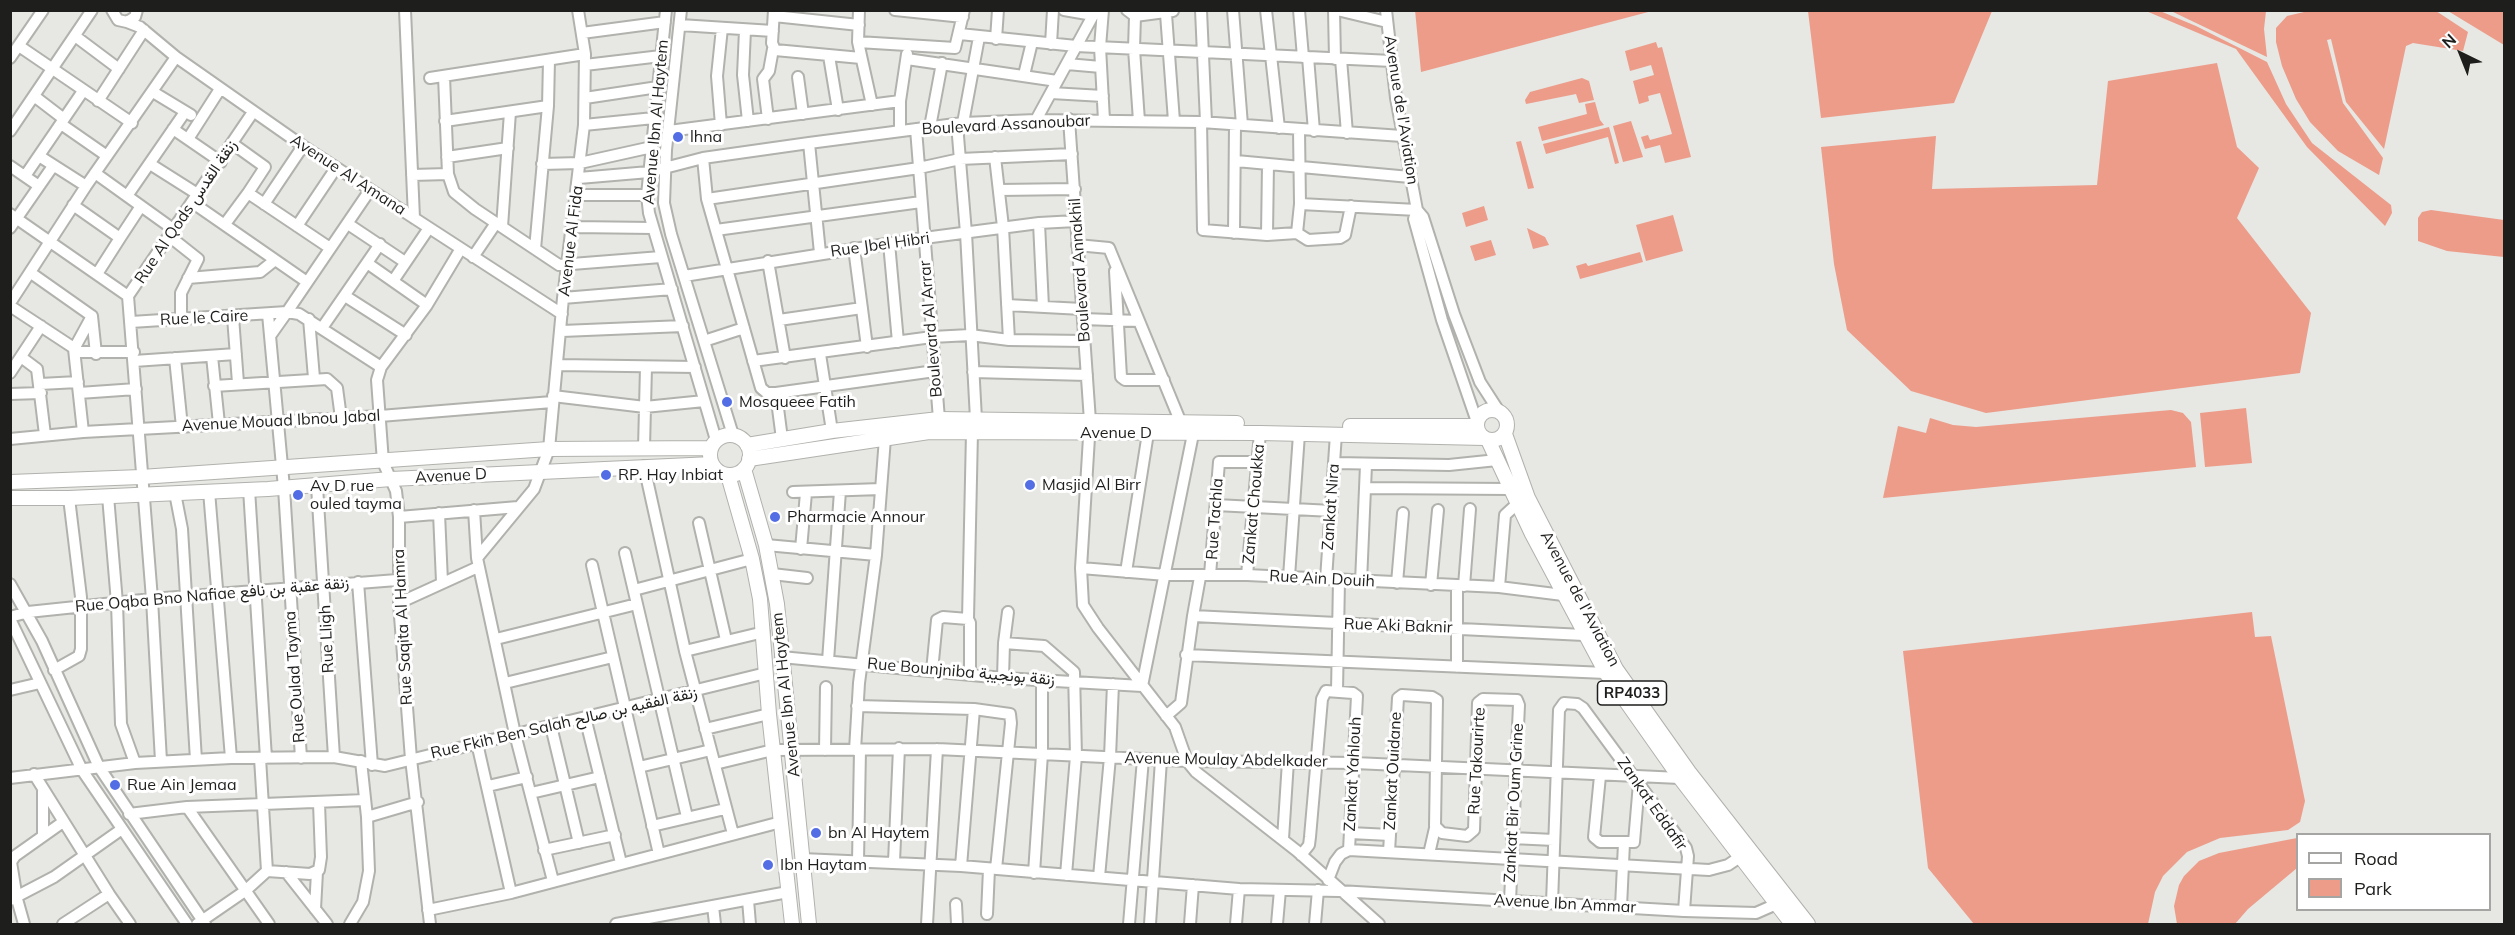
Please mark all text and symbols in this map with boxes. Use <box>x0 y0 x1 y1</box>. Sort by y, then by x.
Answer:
north arrow <box>2431 24 2491 84</box>
text: N <box>2437 29 2460 52</box>
street label: Avenue de l'Aviation <box>1380 34 1422 186</box>
street label: Avenue Ibn Al Haytem <box>639 39 673 205</box>
street label: Boulevard Assanoubar <box>921 111 1091 139</box>
place label: lhna <box>690 127 722 147</box>
street label: Avenue Al Amana <box>287 130 409 220</box>
marker: lhna <box>671 130 685 144</box>
street label: Rue Al Qods زنقة القدس <box>131 136 241 288</box>
street label: Avenue Al Fida <box>555 184 587 298</box>
street label: Boulevard Annakhil <box>1065 197 1095 343</box>
street label: Rue Jbel Hibri <box>829 229 931 261</box>
street label: Boulevard Al Arrar <box>915 260 947 398</box>
street label: Rue le Caire <box>159 306 249 330</box>
place label: Mosqueee Fatih <box>739 392 856 412</box>
marker: Mosqueee Fatih <box>720 395 734 409</box>
street label: Avenue Mouad Ibnou Jabal <box>181 406 381 436</box>
street label: Avenue D <box>1080 423 1152 443</box>
street label: Zankat Choukka <box>1239 443 1269 565</box>
street label: Zankat Nira <box>1318 463 1344 551</box>
street label: Avenue D <box>415 465 487 487</box>
place label: RP. Hay Inbiat <box>618 465 723 485</box>
marker: RP. Hay Inbiat <box>599 468 613 482</box>
place label: Masjid Al Birr <box>1042 475 1141 495</box>
place label: Av D rue ouled tayma <box>310 476 402 514</box>
street label: Rue Tachla <box>1203 477 1227 561</box>
marker: Masjid Al Birr <box>1023 478 1037 492</box>
marker: Av D rue ouled tayma <box>291 488 305 502</box>
place label: Pharmacie Annour <box>787 507 925 527</box>
marker: Pharmacie Annour <box>768 510 782 524</box>
street label: Avenue de l'Aviation <box>1536 528 1624 670</box>
street label: Rue Saqita Al Hamra <box>389 548 417 706</box>
street label: Rue Ain Douih <box>1269 567 1375 591</box>
street label: Rue Oqba Bno Nafiae زنقة عقبة بن نافع <box>74 573 350 617</box>
street label: Rue Lligh <box>316 604 338 674</box>
street label: Rue Oulad Tayma <box>281 610 309 744</box>
street label: Avenue Ibn Al Haytem <box>768 612 804 778</box>
street label: Rue Aki Baknir <box>1343 615 1453 637</box>
street label: Rue Bounjniba زنقة بونجيبة <box>866 654 1056 690</box>
road number: RP4033 <box>1598 681 1666 705</box>
street label: Rue Fkih Ben Salah زنقة الفقيه بن صالح <box>429 683 699 763</box>
street label: Rue Takourirte <box>1465 707 1489 815</box>
street label: Zankat Ouidane <box>1380 711 1406 831</box>
street label: Zankat Yahlouh <box>1340 716 1366 832</box>
street label: Zankat Bir Oum Grine <box>1500 723 1528 883</box>
street label: Avenue Moulay Abdelkader <box>1124 749 1328 771</box>
street label: Zankat Eddafir <box>1613 754 1691 854</box>
place label: Rue Ain Jemaa <box>127 775 237 795</box>
marker: Rue Ain Jemaa <box>108 778 122 792</box>
place label: bn Al Haytem <box>828 823 930 843</box>
marker: bn Al Haytem <box>809 826 823 840</box>
legend <box>2296 833 2491 911</box>
text: Road <box>2354 847 2398 870</box>
place label: Ibn Haytam <box>780 855 867 875</box>
marker: Ibn Haytam <box>761 858 775 872</box>
text: Park <box>2354 877 2392 900</box>
street label: Avenue Ibn Ammar <box>1493 891 1637 917</box>

